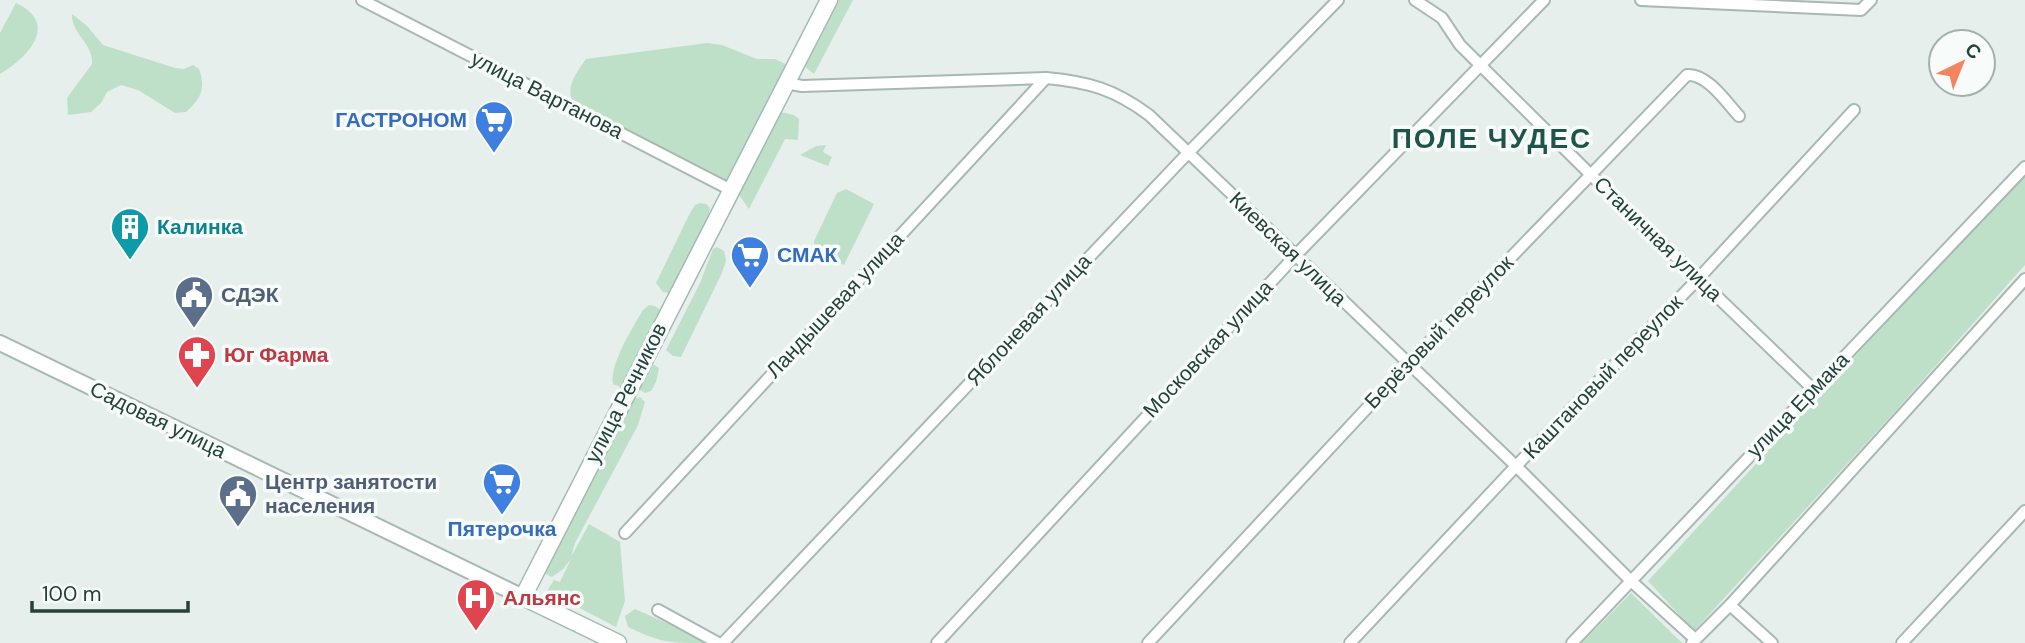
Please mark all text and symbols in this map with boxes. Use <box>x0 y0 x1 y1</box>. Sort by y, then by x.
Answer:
north arrow <box>1927 28 1997 98</box>
text: С <box>1960 37 1987 65</box>
street label: улица Вартанова <box>466 45 628 146</box>
supermarket icon: ГАСТРОНОМ <box>473 99 515 154</box>
place label: ГАСТРОНОМ <box>335 106 467 134</box>
district label: ПОЛЕ ЧУДЕС <box>1392 120 1592 157</box>
street label: Станичная улица <box>1588 170 1729 308</box>
street label: Киевская улица <box>1223 186 1353 312</box>
building icon: Калинка <box>109 206 151 261</box>
place label: Калинка <box>157 213 243 241</box>
street label: Ландышевая улица <box>760 226 910 384</box>
supermarket icon: СМАК <box>729 234 771 289</box>
place label: СМАК <box>777 241 838 269</box>
street label: Яблоневая улица <box>960 248 1098 392</box>
street label: Берёзовый переулок <box>1358 249 1520 415</box>
public building icon: СДЭК <box>173 274 215 329</box>
street label: Московская улица <box>1137 274 1279 424</box>
place label: СДЭК <box>221 281 279 309</box>
street label: Каштановый переулок <box>1517 288 1689 465</box>
street label: улица Речников <box>579 318 673 468</box>
pharmacy icon: Юг Фарма <box>176 334 218 389</box>
place label: Юг Фарма <box>224 341 329 369</box>
street label: улица Ермака <box>1741 346 1856 464</box>
street label: Садовая улица <box>85 375 231 465</box>
supermarket icon: Пятерочка <box>481 461 523 516</box>
place label: Центр занятости населения <box>265 468 437 520</box>
public building icon: Центр занятости населения <box>217 473 259 528</box>
place label: Пятерочка <box>448 515 557 543</box>
scale bar <box>32 570 187 614</box>
hospital icon: Альянс <box>455 577 497 632</box>
text: 100 m <box>42 580 102 608</box>
place label: Альянс <box>503 584 581 612</box>

